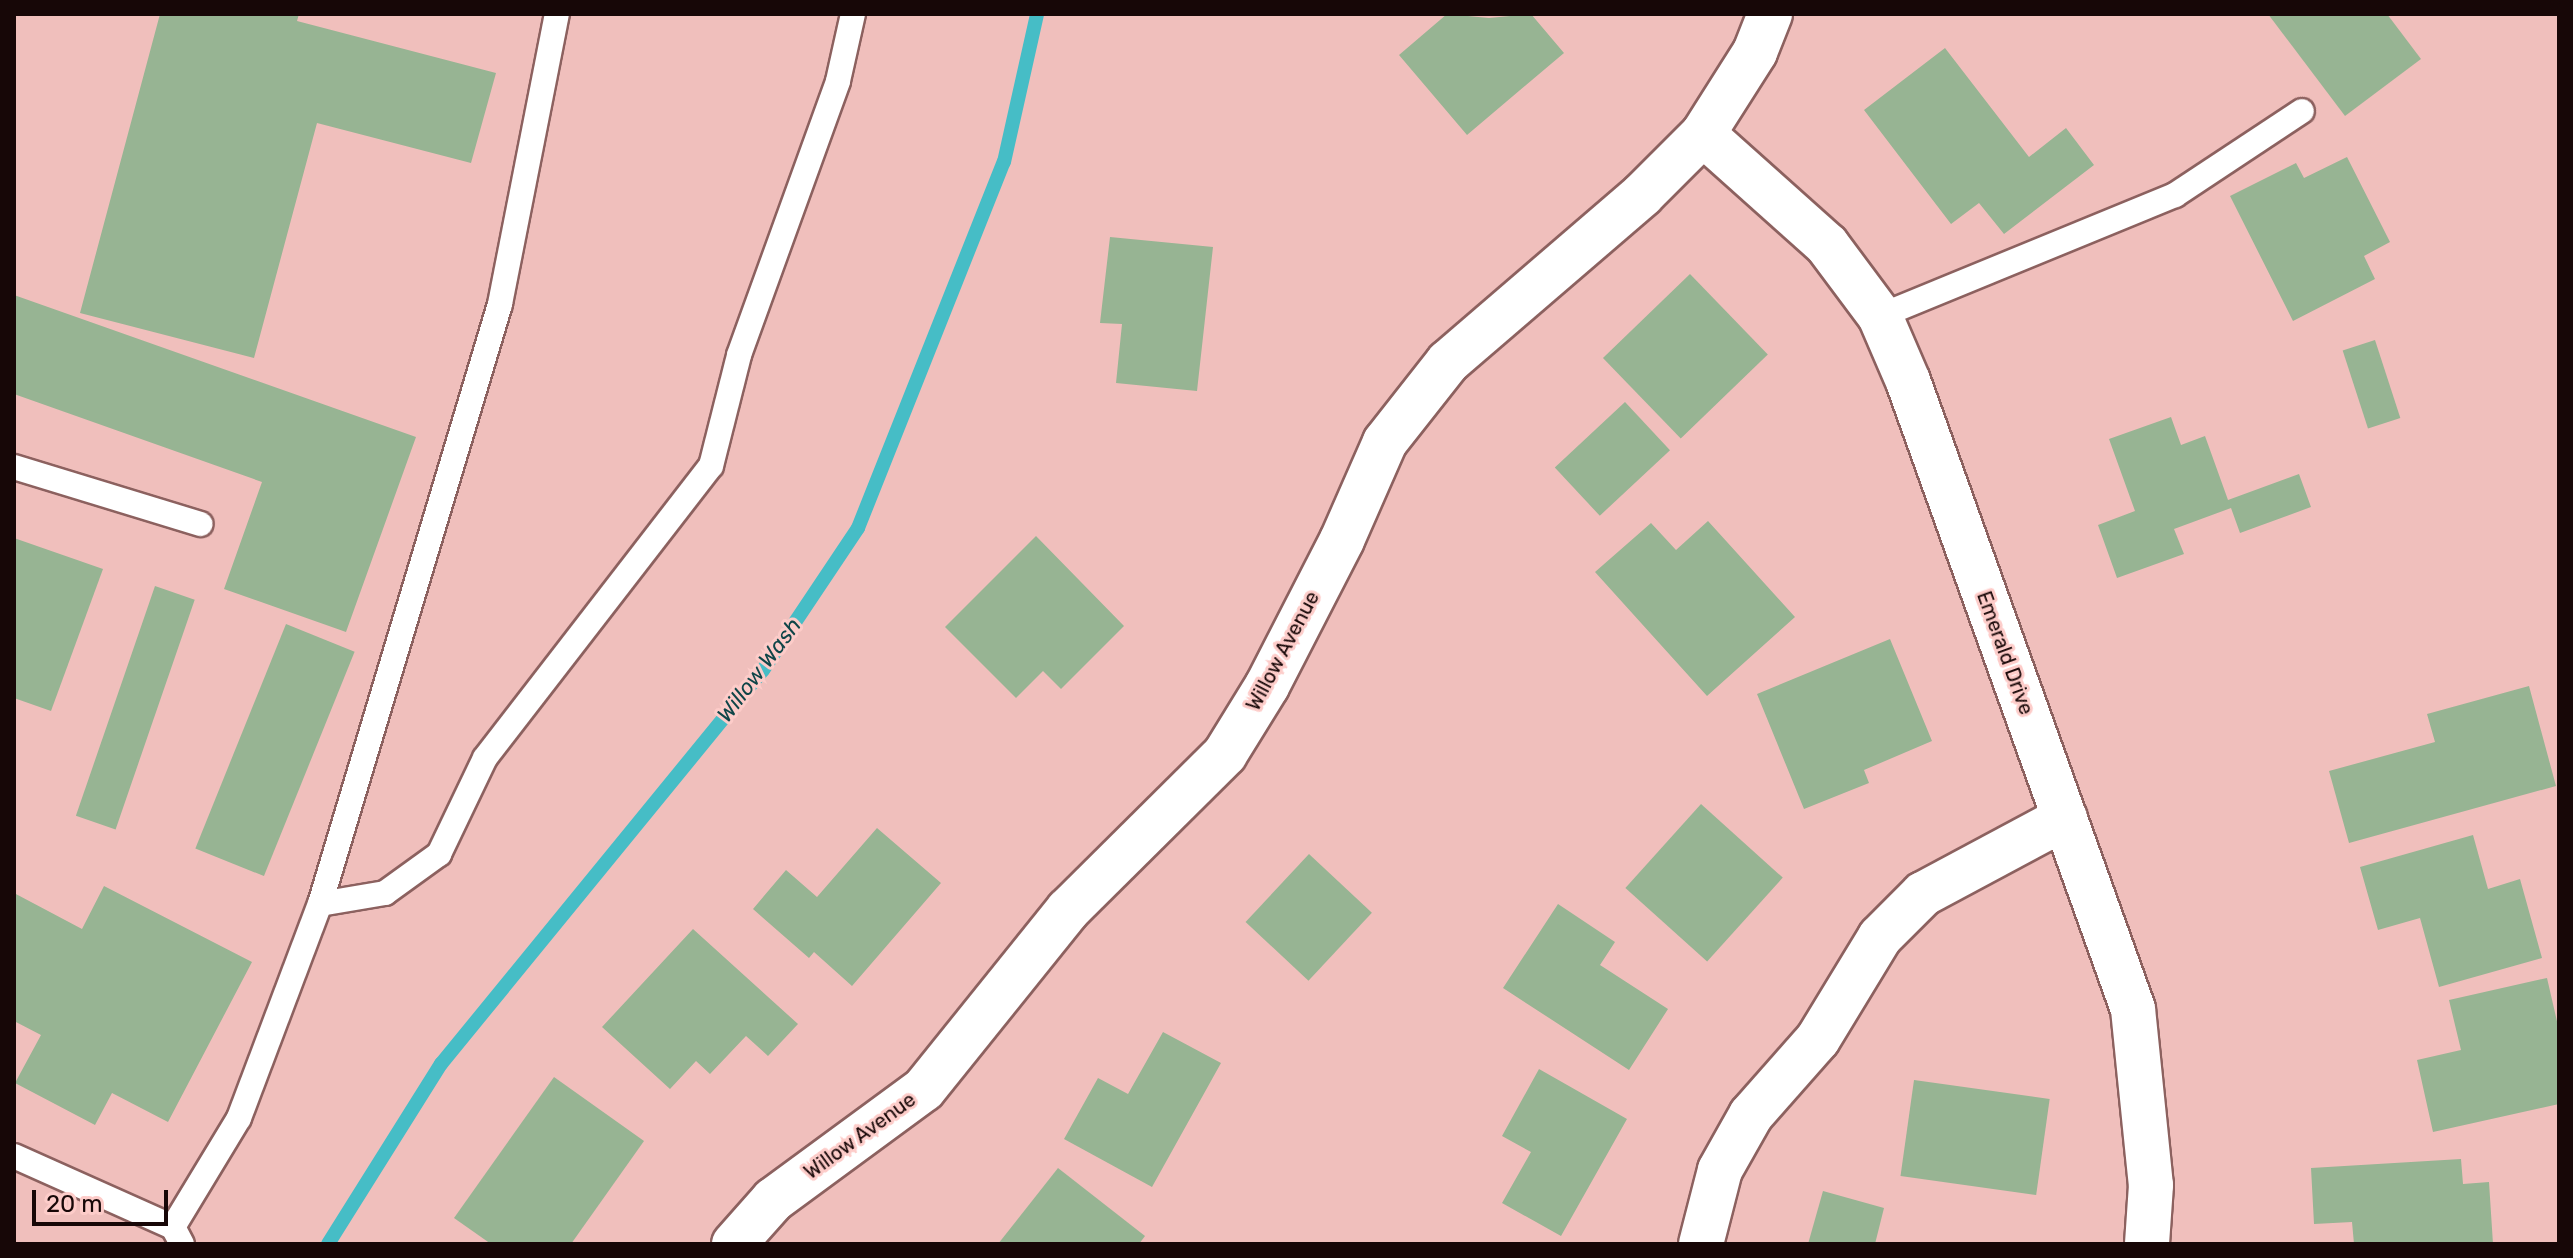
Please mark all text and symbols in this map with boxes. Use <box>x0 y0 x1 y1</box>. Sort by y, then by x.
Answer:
street label: Willow Avenue <box>1241 587 1325 715</box>
street label: Emerald Drive <box>1972 588 2038 718</box>
water label: Willow Wash <box>711 613 807 727</box>
street label: Willow Avenue <box>799 1087 921 1185</box>
scale bar <box>36 1174 172 1224</box>
text: 20 m <box>46 1190 103 1218</box>

